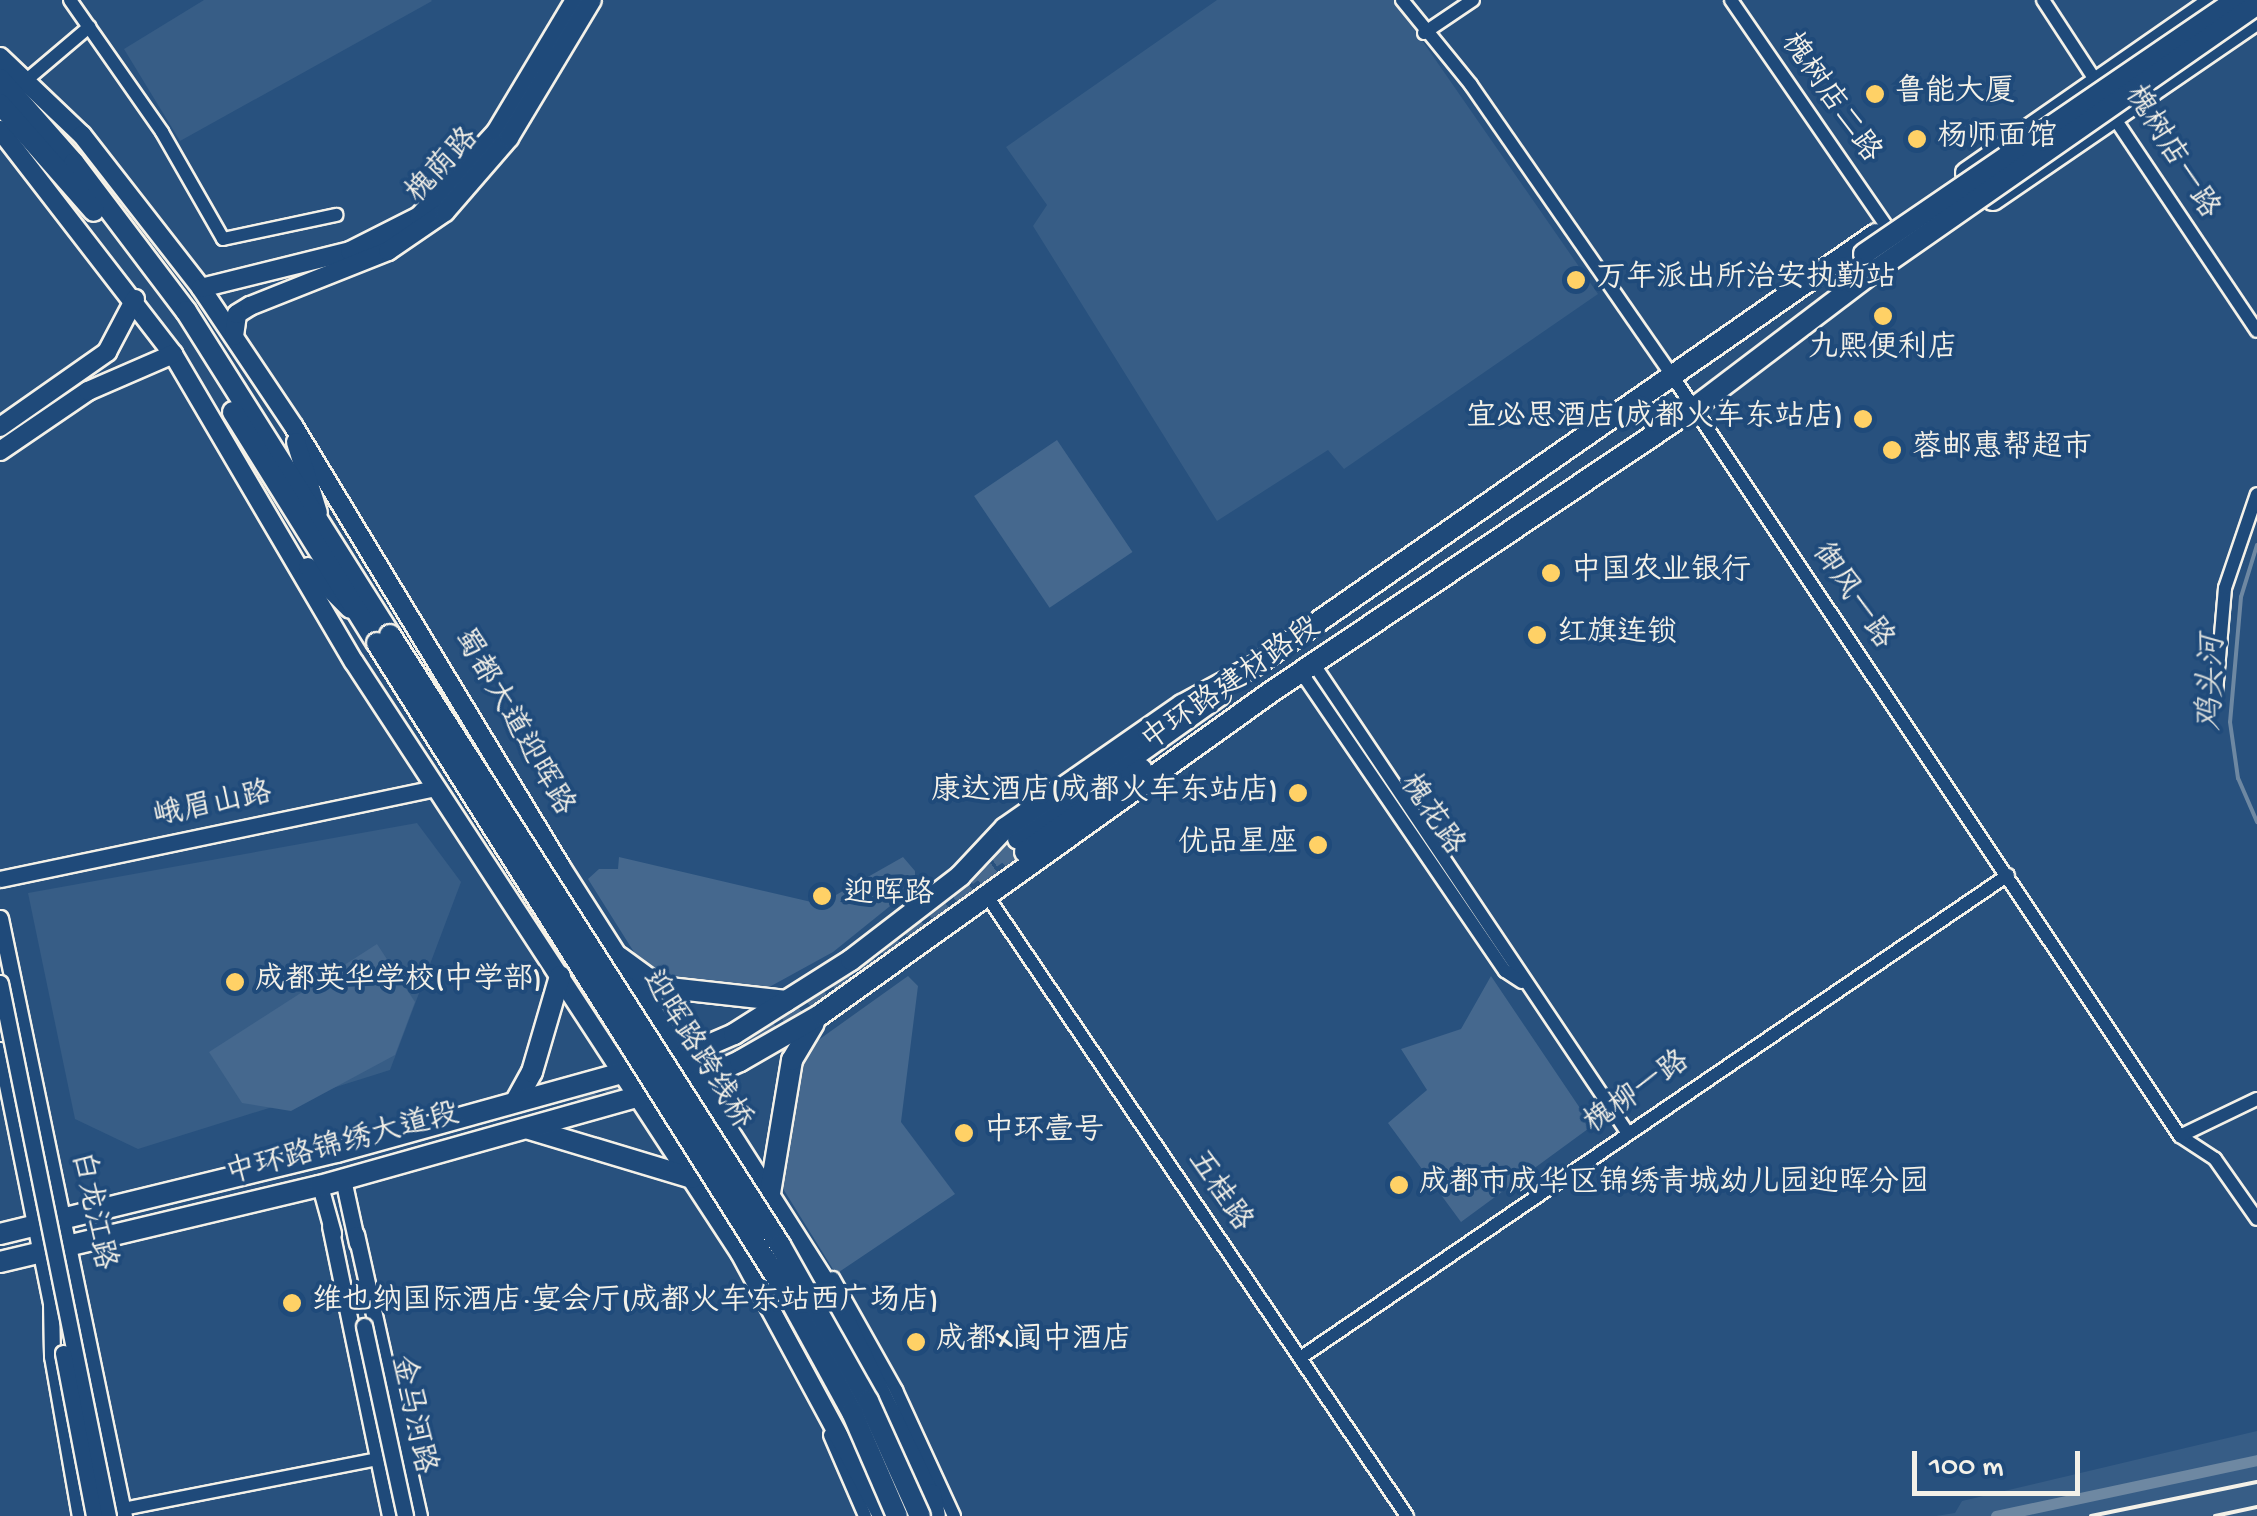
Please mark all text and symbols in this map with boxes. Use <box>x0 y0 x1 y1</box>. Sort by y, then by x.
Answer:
street label: 槐树店二路 <box>1771 27 1887 171</box>
place label: 鲁能大厦 <box>1895 76 2015 112</box>
street label: 槐树店一路 <box>2115 80 2225 226</box>
marker: 鲁能大厦 <box>1864 83 1886 105</box>
place label: 杨师面馆 <box>1937 121 2057 157</box>
street label: 槐荫路 <box>400 122 488 212</box>
marker: 杨师面馆 <box>1906 128 1928 150</box>
place label: 万年派出所治安执勤站 <box>1596 262 1896 298</box>
marker: 万年派出所治安执勤站 <box>1565 269 1587 291</box>
marker: 九熙便利店 <box>1872 305 1894 327</box>
place label: 九熙便利店 <box>1808 332 1958 368</box>
place label: 宜必思酒店(成都火车东站店) <box>1466 401 1843 437</box>
marker: 宜必思酒店(成都火车东站店) <box>1852 408 1874 430</box>
place label: 蓉邮惠帮超市 <box>1912 432 2092 468</box>
marker: 蓉邮惠帮超市 <box>1881 439 1903 461</box>
street label: 御风一路 <box>1803 537 1899 657</box>
place label: 中国农业银行 <box>1571 555 1751 591</box>
marker: 中国农业银行 <box>1540 562 1562 584</box>
street label: 中环路建材路段 <box>1136 611 1328 761</box>
place label: 红旗连锁 <box>1557 617 1677 653</box>
street label: 蜀都大道迎晖路 <box>444 623 580 823</box>
marker: 红旗连锁 <box>1526 624 1548 646</box>
water label: 鸡头河 <box>2193 634 2235 732</box>
street label: 槐花路 <box>1390 769 1470 863</box>
place label: 康达酒店(成都火车东站店) <box>931 775 1278 811</box>
street label: 峨眉山路 <box>151 777 275 837</box>
marker: 康达酒店(成都火车东站店) <box>1287 782 1309 804</box>
place label: 优品星座 <box>1178 827 1298 863</box>
marker: 优品星座 <box>1307 834 1329 856</box>
place label: 迎晖路 <box>844 878 934 914</box>
marker: 迎晖路 <box>809 883 835 909</box>
place label: 成都英华学校(中学部) <box>255 964 542 1000</box>
street label: 迎晖路跨线桥 <box>632 965 758 1137</box>
marker: 成都英华学校(中学部) <box>224 971 246 993</box>
street label: 槐柳一路 <box>1579 1045 1697 1143</box>
street label: 中环路锦绣大道段 <box>222 1098 464 1194</box>
place label: 中环壹号 <box>984 1115 1104 1151</box>
marker: 中环壹号 <box>953 1122 975 1144</box>
street label: 五桂路 <box>1178 1145 1258 1239</box>
street label: 白龙江路 <box>61 1149 121 1273</box>
place label: 成都市成华区锦绣青城幼儿园迎晖分园 <box>1419 1167 1929 1203</box>
marker: 成都市成华区锦绣青城幼儿园迎晖分园 <box>1388 1174 1410 1196</box>
place label: 维也纳国际酒店·宴会厅(成都火车东站西广场店) <box>312 1285 938 1321</box>
marker: 维也纳国际酒店·宴会厅(成都火车东站西广场店) <box>281 1292 303 1314</box>
place label: 成都X阆中酒店 <box>936 1324 1132 1360</box>
marker: 成都X阆中酒店 <box>905 1331 927 1353</box>
street label: 金马河路 <box>381 1353 441 1477</box>
scale bar <box>1917 1431 2084 1493</box>
text: 100 m <box>1929 1451 2004 1486</box>

